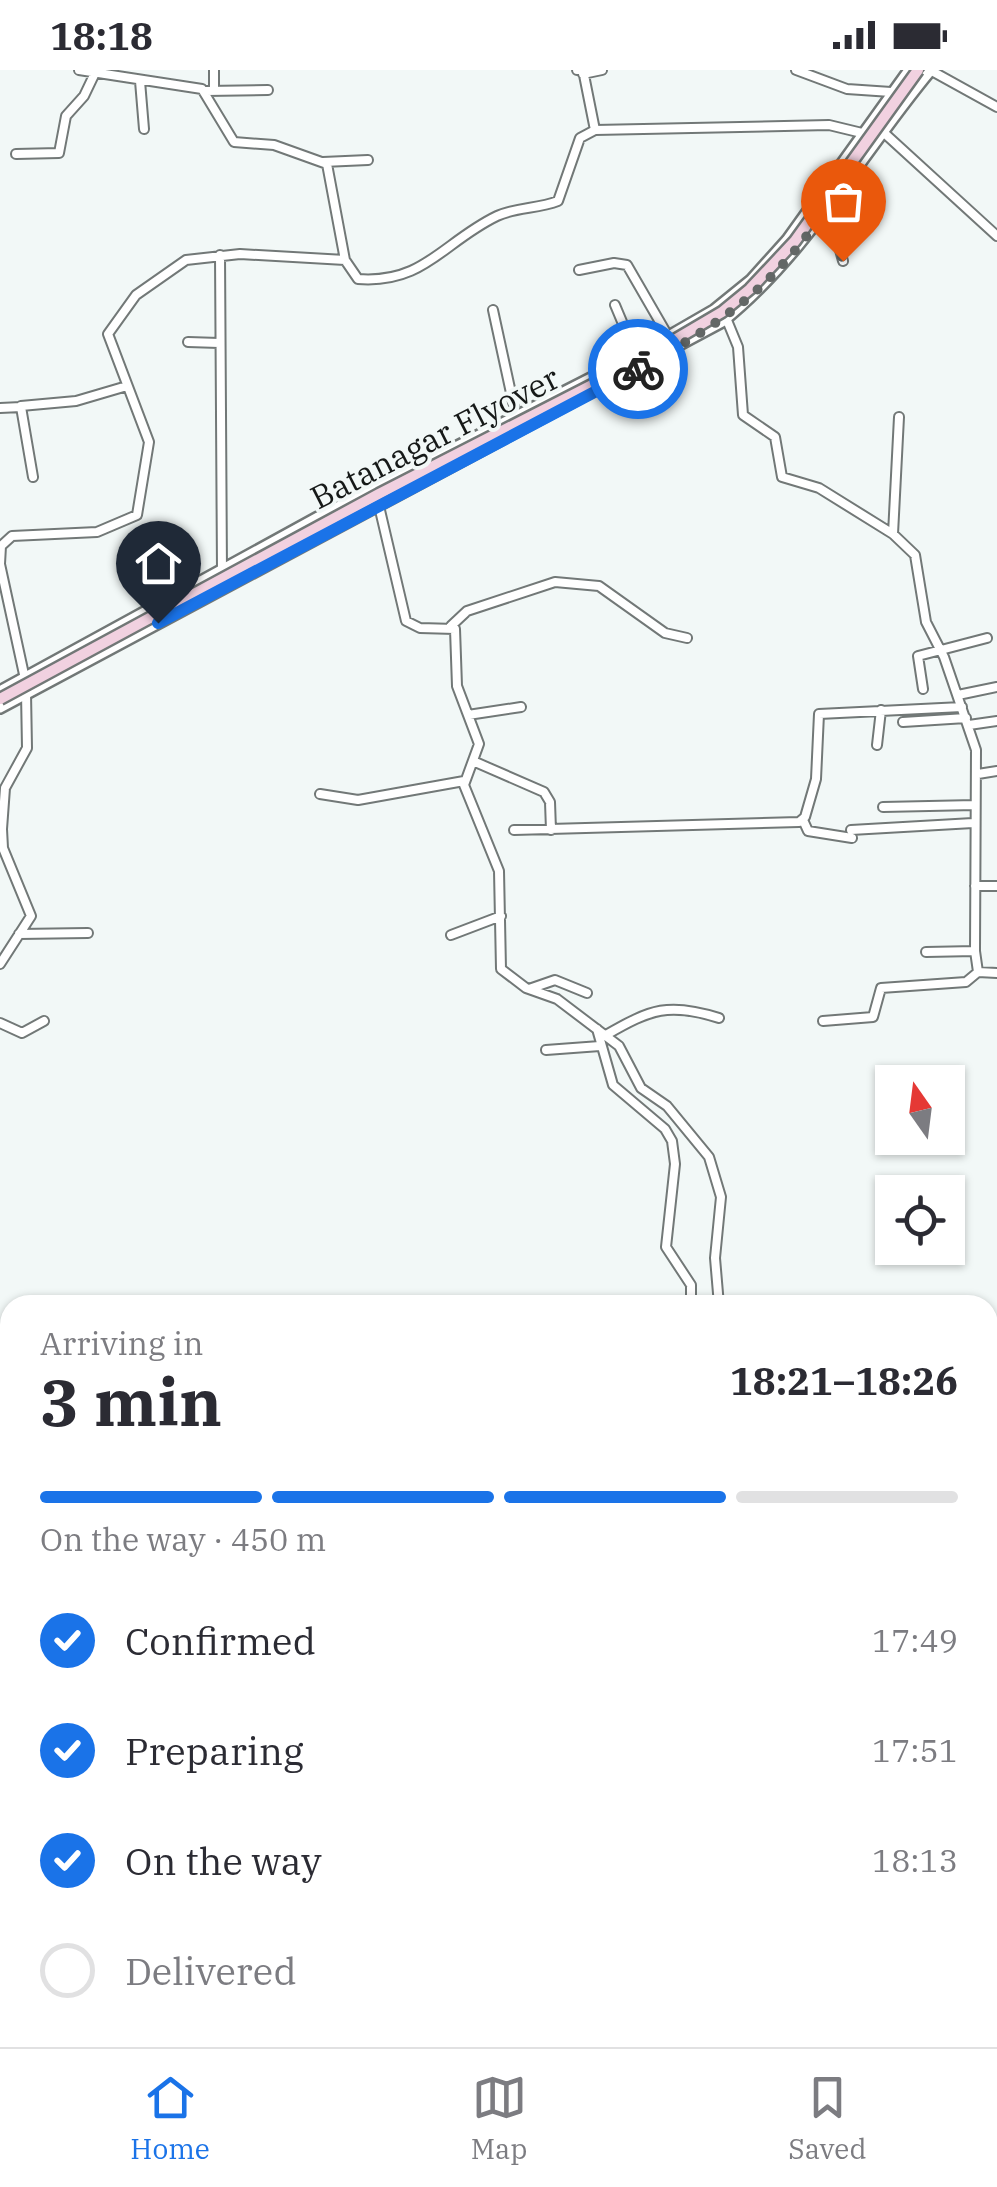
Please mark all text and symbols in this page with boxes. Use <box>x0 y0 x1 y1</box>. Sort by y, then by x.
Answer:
text: 18:18 <box>50 11 153 60</box>
pin <box>801 159 886 262</box>
icon: bag <box>816 174 871 229</box>
courier <box>588 319 688 419</box>
icon: bike <box>611 342 666 397</box>
street label: Batanagar Flyover <box>303 356 566 518</box>
pin <box>116 521 201 624</box>
icon: home <box>131 536 186 591</box>
north arrow <box>875 1065 965 1155</box>
map controls <box>875 1065 965 1265</box>
button: locate <box>875 1175 965 1265</box>
text: Arriving in <box>40 1322 203 1364</box>
text: 18:21–18:26 <box>730 1356 958 1405</box>
text: 3 min <box>40 1359 222 1444</box>
text: On the way · 450 m <box>40 1518 326 1560</box>
icon: check <box>40 1613 95 1668</box>
text: Confirmed <box>125 1616 316 1665</box>
text: 17:49 <box>872 1619 958 1661</box>
icon: check <box>40 1723 95 1778</box>
text: Preparing <box>125 1726 304 1775</box>
text: 17:51 <box>872 1729 958 1771</box>
icon: check <box>40 1833 95 1888</box>
text: On the way <box>125 1836 322 1885</box>
text: 18:13 <box>872 1839 958 1881</box>
text: Delivered <box>125 1946 297 1995</box>
tab: Home <box>130 2070 210 2167</box>
tab: Map <box>471 2070 528 2167</box>
tab: Saved <box>788 2070 867 2167</box>

